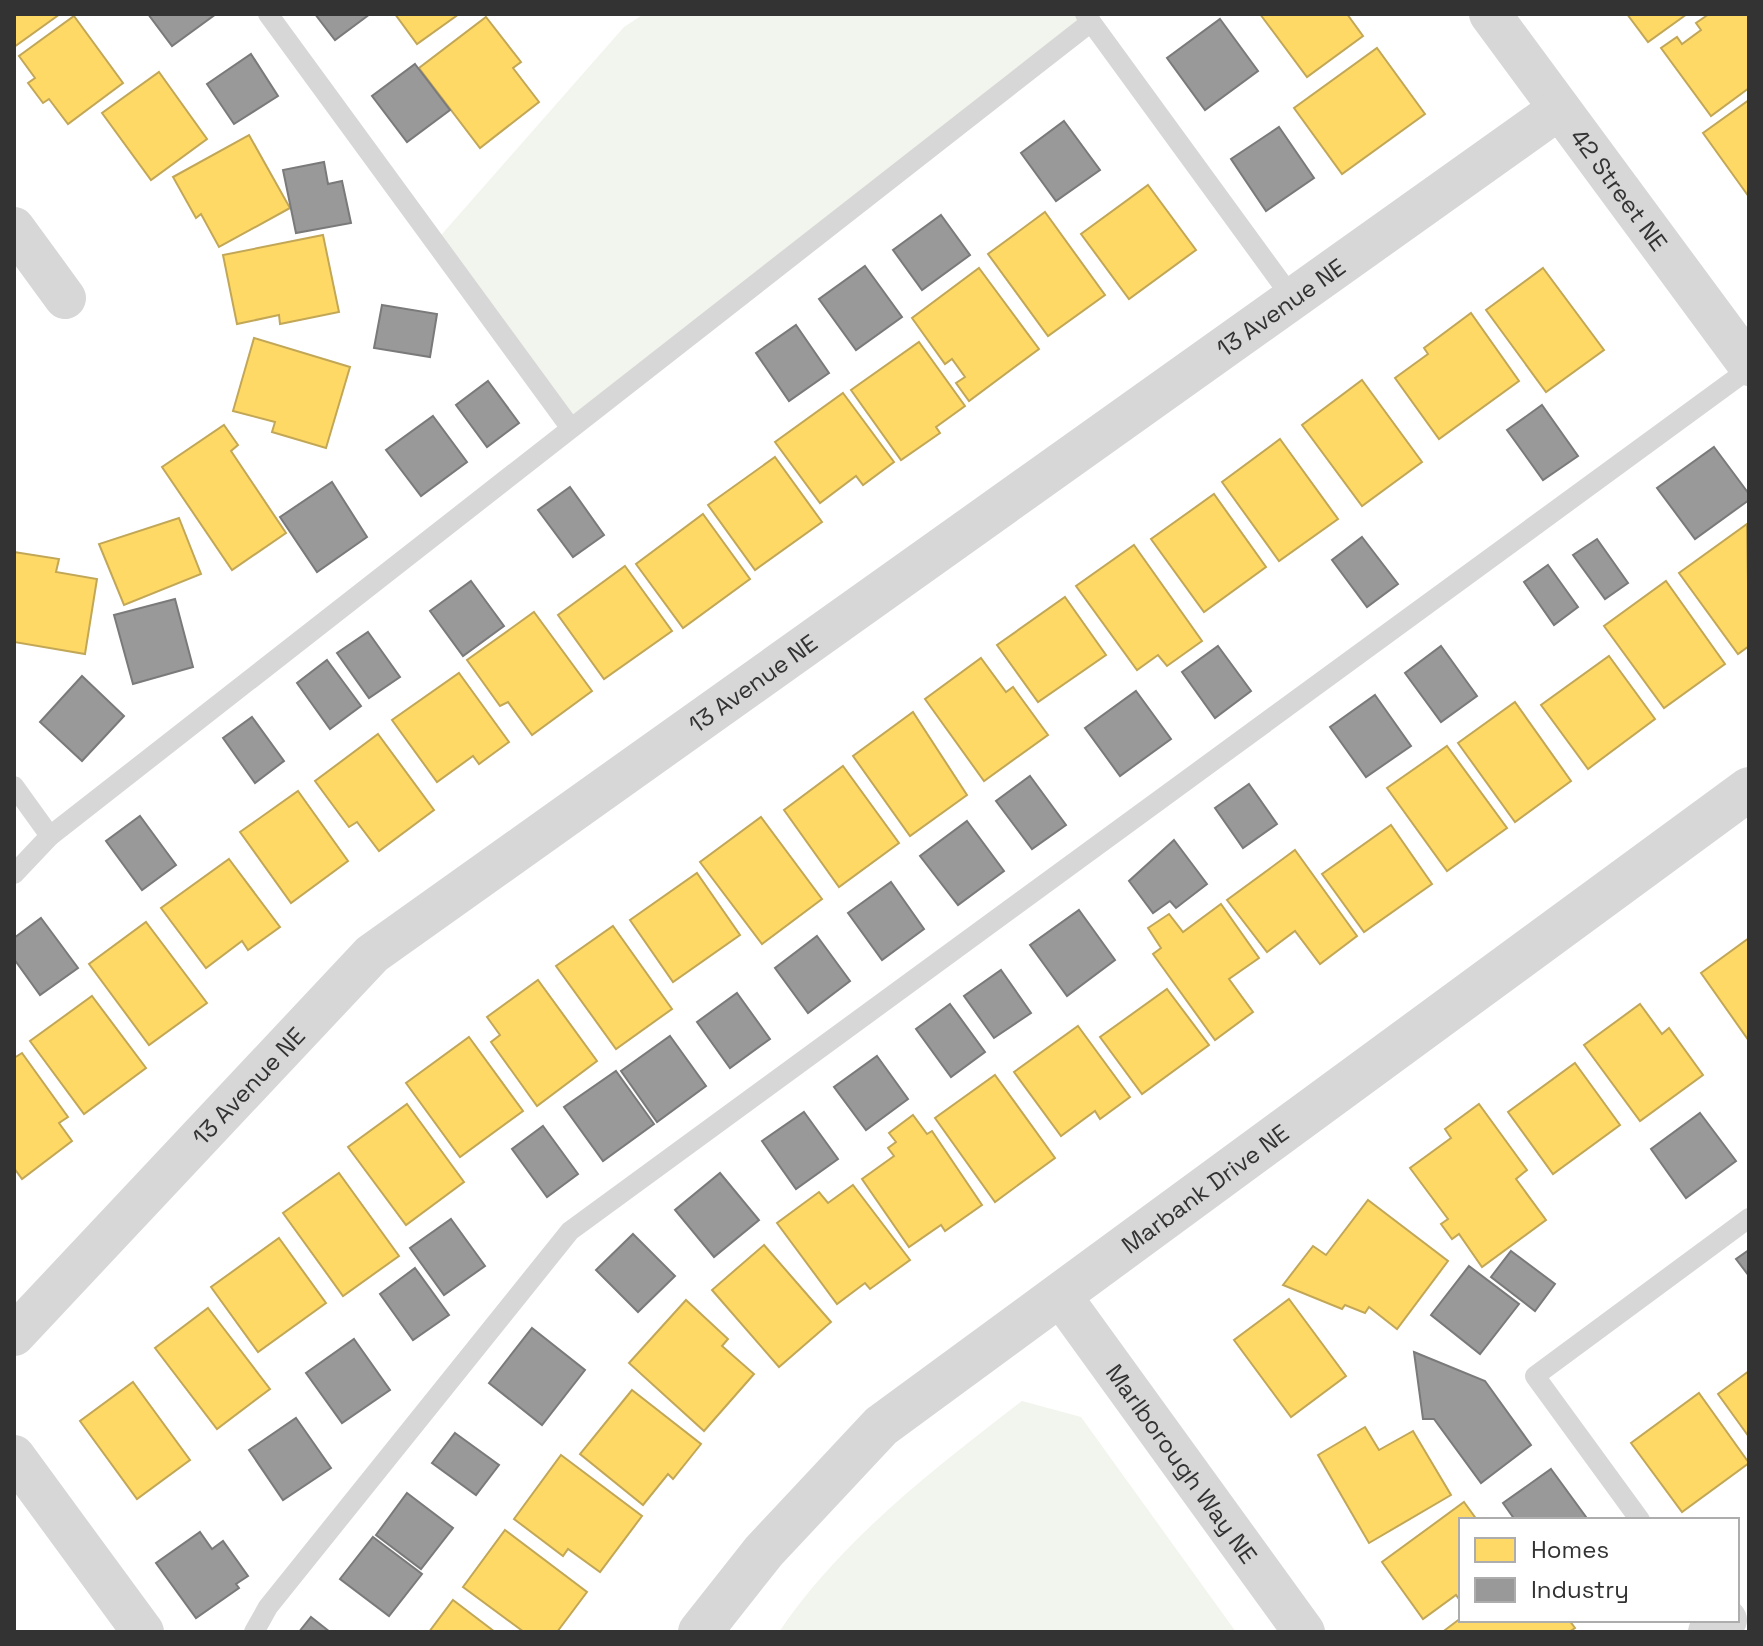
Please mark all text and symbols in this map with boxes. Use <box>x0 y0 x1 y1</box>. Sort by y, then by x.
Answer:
street label: 42 Street NE <box>1564 122 1675 257</box>
street label: 13 Avenue NE <box>1210 251 1351 364</box>
street label: 13 Avenue NE <box>682 627 823 739</box>
street label: 13 Avenue NE <box>185 1020 311 1151</box>
street label: Marbank Drive NE <box>1115 1117 1294 1260</box>
street label: Marlborough Way NE <box>1099 1358 1265 1569</box>
legend <box>1459 1518 1739 1622</box>
text: Homes <box>1531 1534 1609 1565</box>
text: Industry <box>1531 1574 1629 1605</box>

